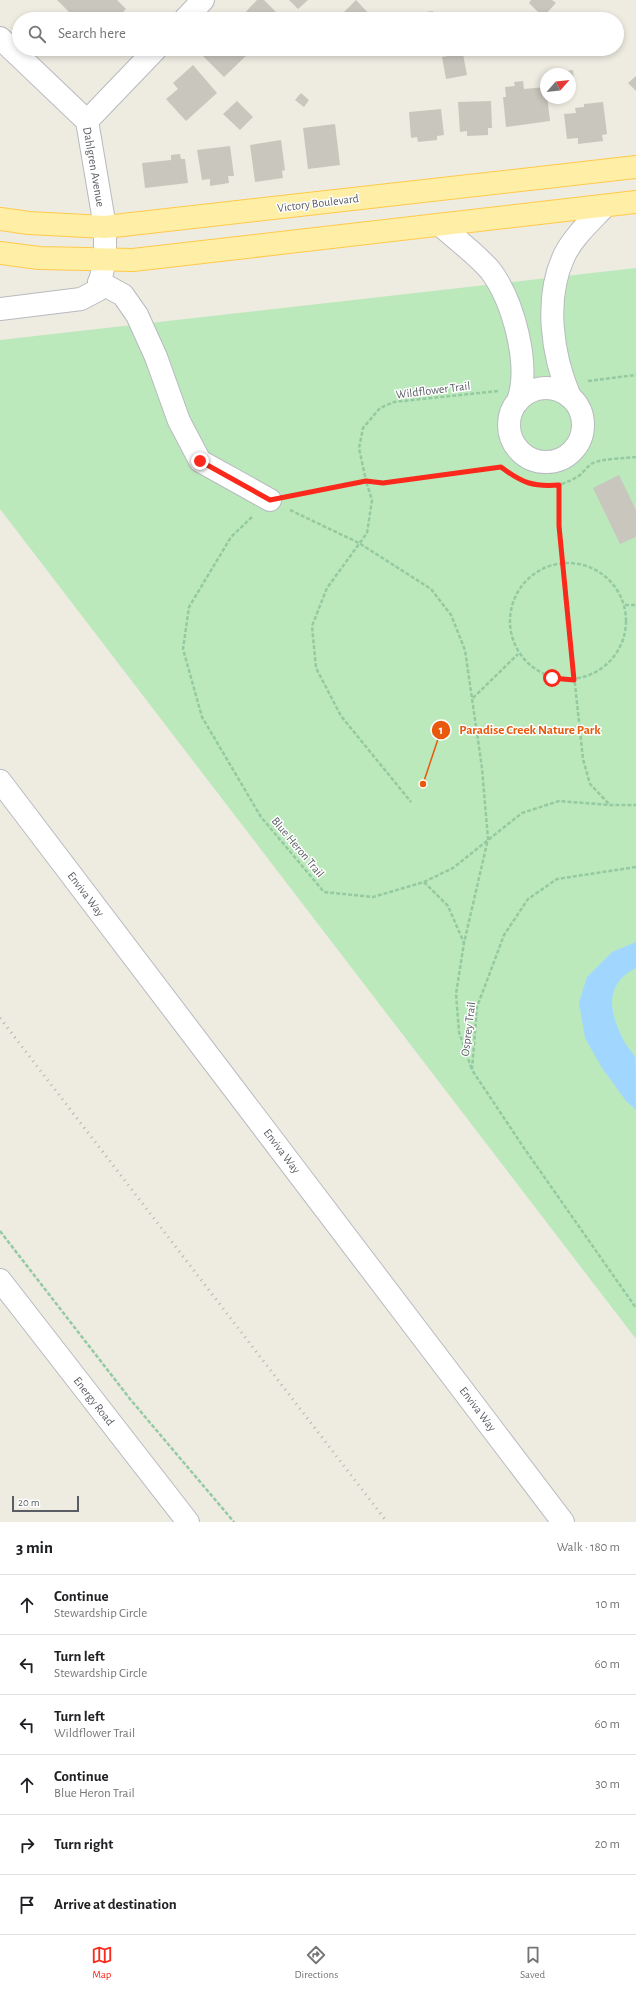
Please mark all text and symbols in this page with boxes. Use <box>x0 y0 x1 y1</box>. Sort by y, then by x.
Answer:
search box <box>12 12 624 56</box>
icon: search <box>26 23 48 45</box>
text: Search here <box>58 26 126 41</box>
north arrow <box>540 68 576 104</box>
street label: Dahlgren Avenue <box>81 126 107 208</box>
street label: Victory Boulevard <box>277 192 360 215</box>
street label: Wildflower Trail <box>395 379 471 401</box>
route end <box>191 452 209 470</box>
route start <box>543 669 561 687</box>
callout: Paradise Creek Nature Park <box>431 717 609 742</box>
text: 1 <box>439 724 443 736</box>
text: Paradise Creek Nature Park <box>459 724 601 737</box>
street label: Blue Heron Trail <box>269 815 327 879</box>
street label: Enviva Way <box>65 869 107 919</box>
street label: Osprey Trail <box>459 1001 478 1057</box>
street label: Enviva Way <box>261 1126 303 1176</box>
street label: Energy Road <box>71 1374 117 1428</box>
street label: Enviva Way <box>457 1384 499 1434</box>
scale bar <box>12 1494 79 1513</box>
text: 20 m <box>18 1497 39 1508</box>
text: 3 min <box>16 1539 53 1556</box>
text: Walk · 180 m <box>557 1541 620 1554</box>
text: Continue <box>54 1589 109 1604</box>
icon: ahead <box>16 1594 38 1616</box>
text: 10 m <box>596 1598 620 1611</box>
text: Stewardship Circle <box>54 1607 147 1620</box>
text: Turn left <box>54 1649 105 1664</box>
icon: left <box>16 1654 38 1676</box>
text: 60 m <box>594 1658 620 1671</box>
text: Stewardship Circle <box>54 1667 147 1680</box>
text: Turn left <box>54 1709 105 1724</box>
icon: left <box>16 1714 38 1736</box>
text: 60 m <box>594 1718 620 1731</box>
text: Wildflower Trail <box>54 1727 135 1740</box>
text: Continue <box>54 1769 109 1784</box>
icon: ahead <box>16 1774 38 1796</box>
text: 30 m <box>595 1778 620 1791</box>
text: Blue Heron Trail <box>54 1787 135 1800</box>
icon: right <box>16 1834 38 1856</box>
text: Turn right <box>54 1837 113 1852</box>
text: 20 m <box>595 1838 620 1851</box>
icon: arrive <box>16 1894 38 1916</box>
text: Arrive at destination <box>54 1897 177 1912</box>
tab: Map <box>91 1944 113 1981</box>
tab: Directions <box>294 1944 338 1981</box>
tab: Saved <box>520 1944 545 1981</box>

